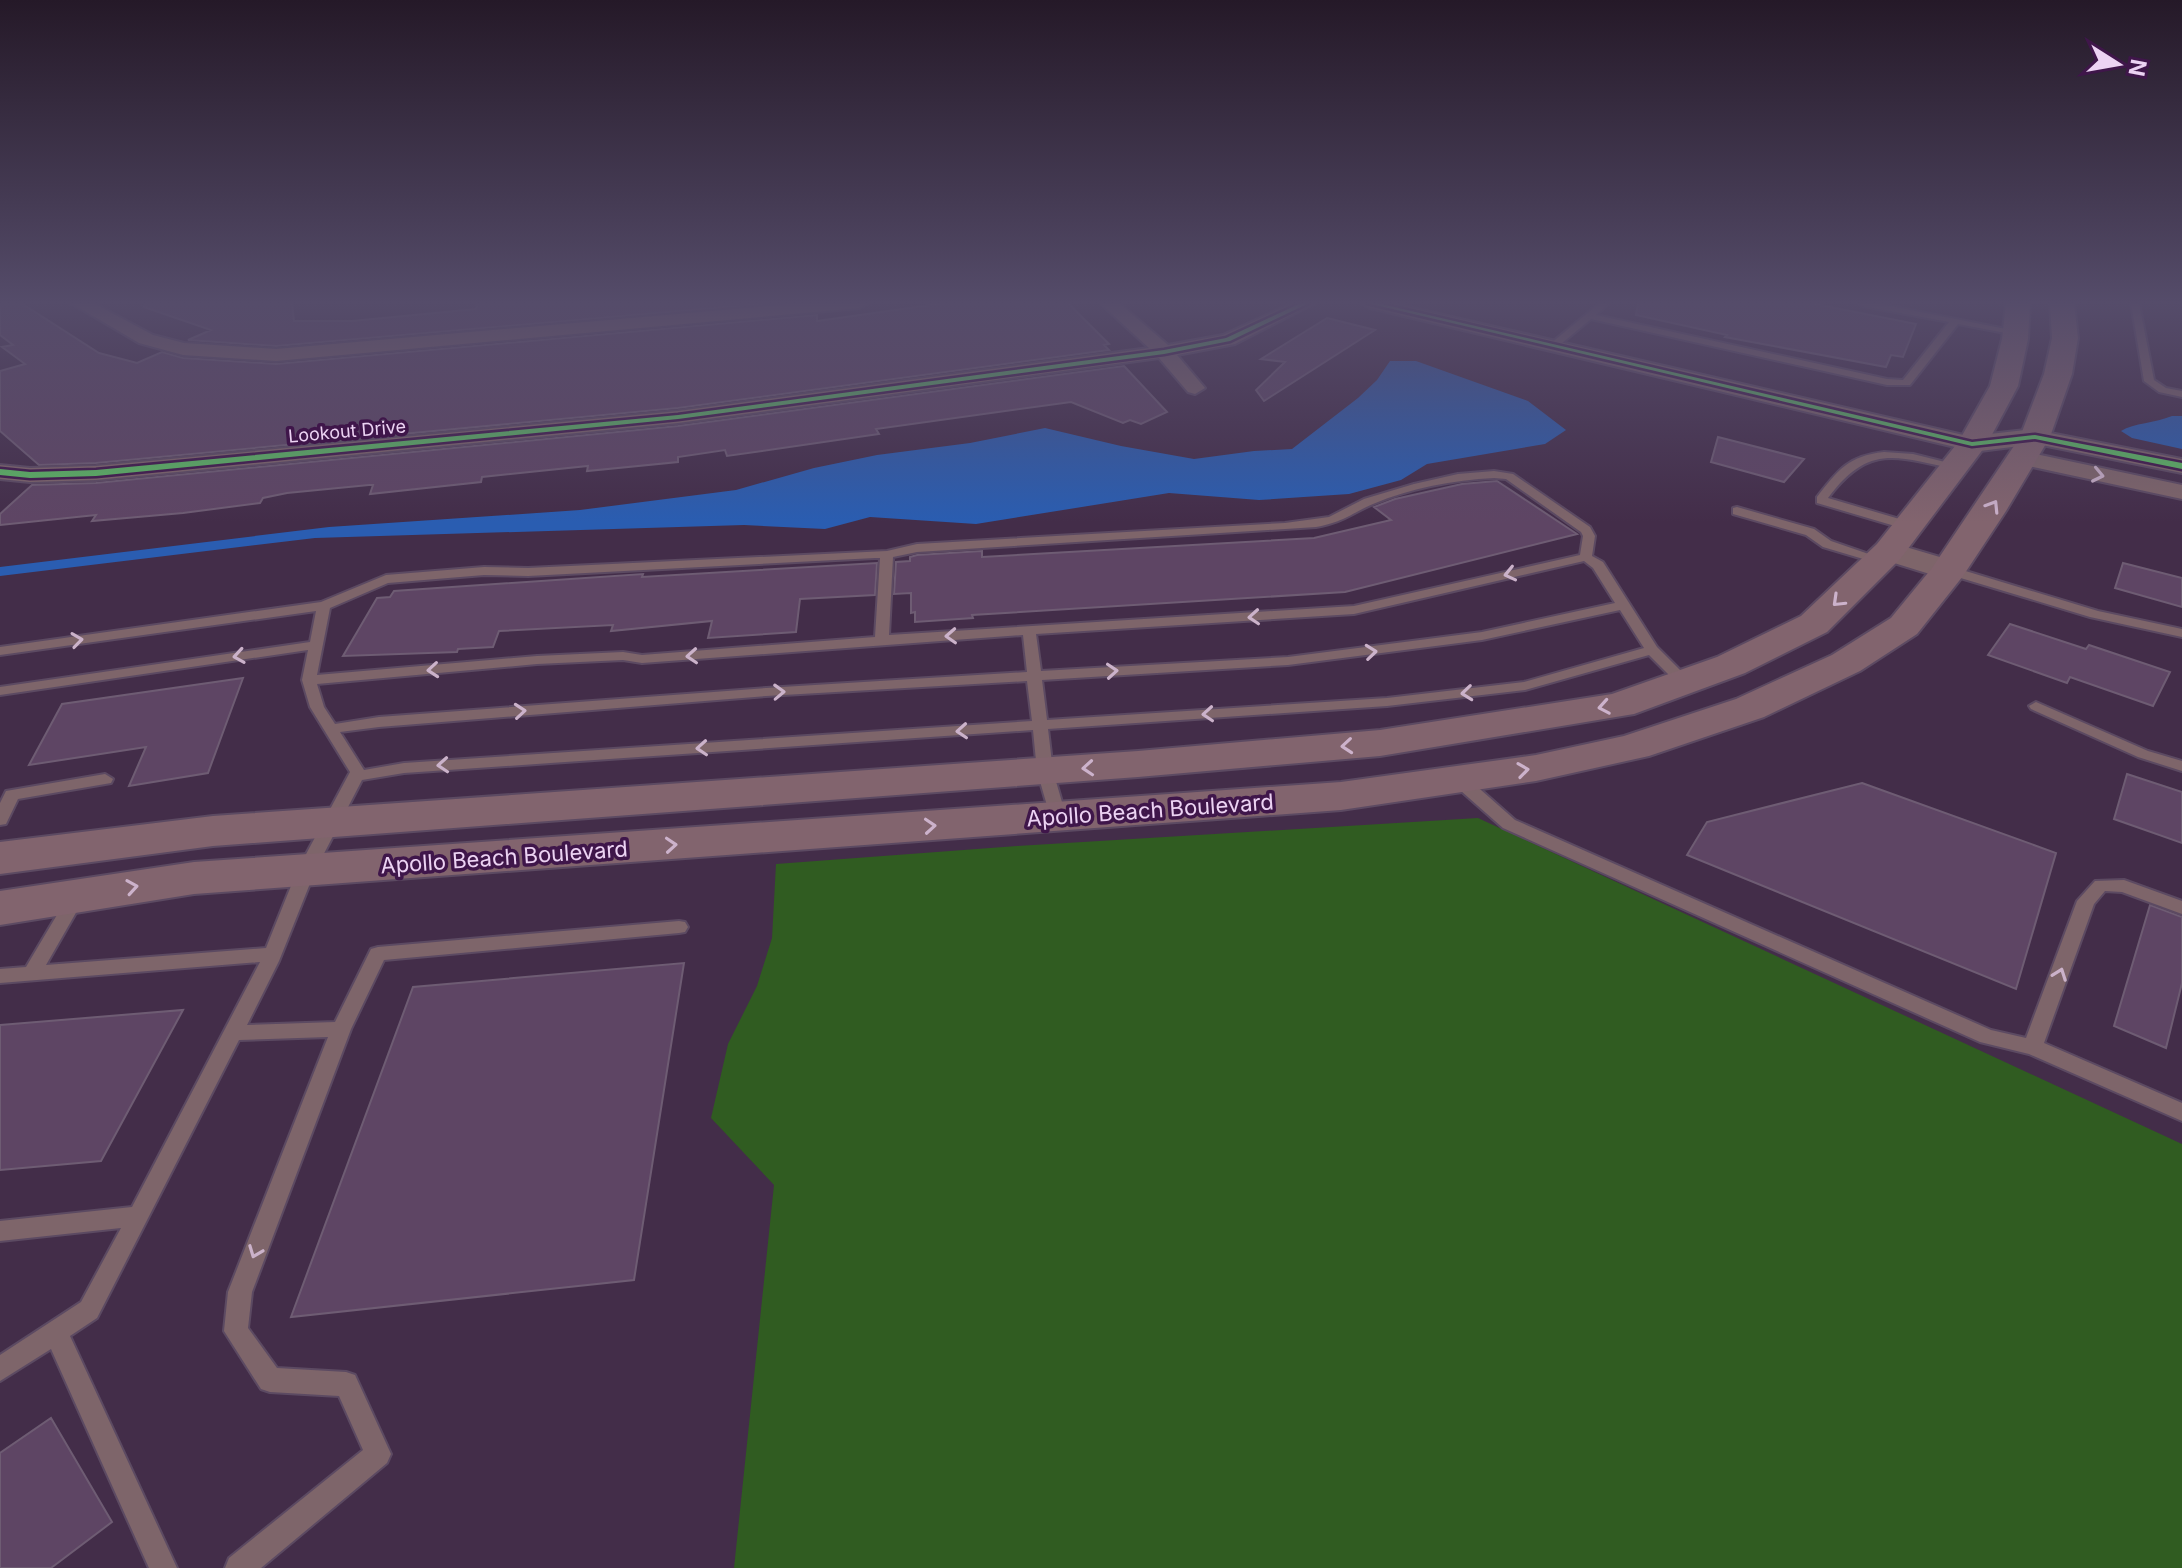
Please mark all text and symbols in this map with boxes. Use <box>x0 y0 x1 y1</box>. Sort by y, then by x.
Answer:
north arrow <box>2078 24 2158 104</box>
text: N <box>2123 57 2152 79</box>
street label: Lookout Drive <box>287 415 407 447</box>
one-way arrow <box>2091 466 2105 483</box>
one-way arrow <box>1984 500 1999 514</box>
one-way arrow <box>1504 565 1517 582</box>
one-way arrow <box>1833 592 1847 606</box>
one-way arrow <box>1247 608 1260 625</box>
one-way arrow <box>944 627 957 644</box>
one-way arrow <box>70 632 84 649</box>
one-way arrow <box>1365 644 1378 661</box>
one-way arrow <box>232 647 246 664</box>
one-way arrow <box>685 647 698 664</box>
one-way arrow <box>426 661 439 678</box>
one-way arrow <box>1106 663 1119 680</box>
one-way arrow <box>773 683 786 700</box>
one-way arrow <box>1460 684 1473 701</box>
one-way arrow <box>1597 698 1611 715</box>
one-way arrow <box>514 703 527 720</box>
one-way arrow <box>1201 705 1214 722</box>
one-way arrow <box>955 722 968 739</box>
one-way arrow <box>1340 737 1353 754</box>
one-way arrow <box>695 739 708 756</box>
one-way arrow <box>436 756 449 773</box>
one-way arrow <box>1081 759 1094 776</box>
one-way arrow <box>1516 762 1530 779</box>
street label: Apollo Beach Boulevard <box>1026 788 1274 832</box>
one-way arrow <box>924 818 937 835</box>
street label: Apollo Beach Boulevard <box>380 835 628 879</box>
one-way arrow <box>665 837 678 854</box>
one-way arrow <box>126 879 139 896</box>
one-way arrow <box>2050 968 2066 982</box>
one-way arrow <box>248 1244 265 1258</box>

